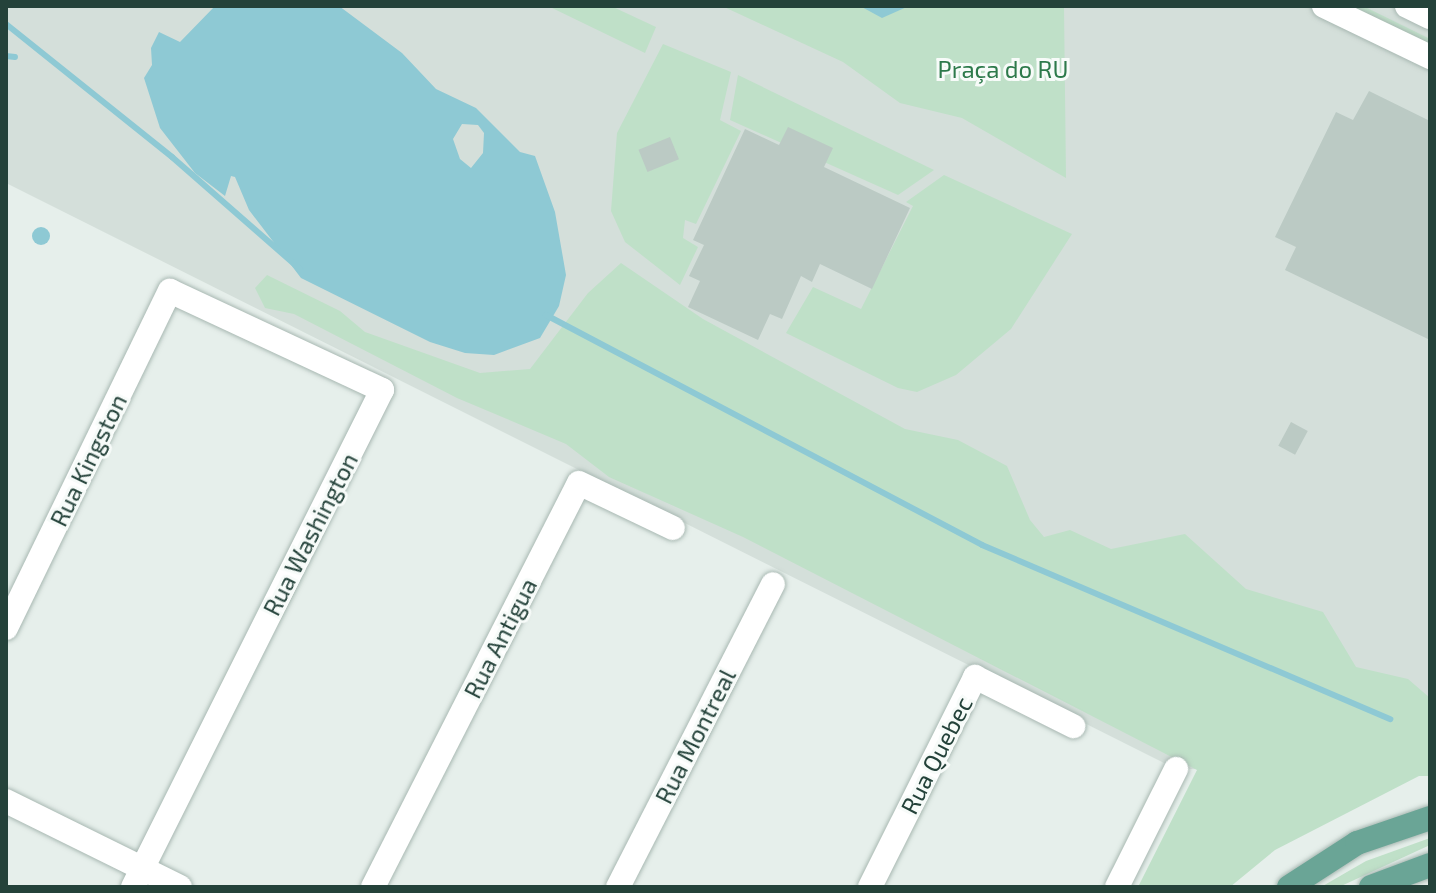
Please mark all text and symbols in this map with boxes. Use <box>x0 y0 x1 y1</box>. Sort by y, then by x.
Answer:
park label: Praça do RU <box>938 55 1068 83</box>
street label: Rua Kingston <box>44 389 132 531</box>
street label: Rua Washington <box>257 448 363 620</box>
street label: Rua Antigua <box>457 573 543 703</box>
street label: Rua Montreal <box>649 664 741 808</box>
street label: Rua Quebec <box>894 691 978 819</box>

